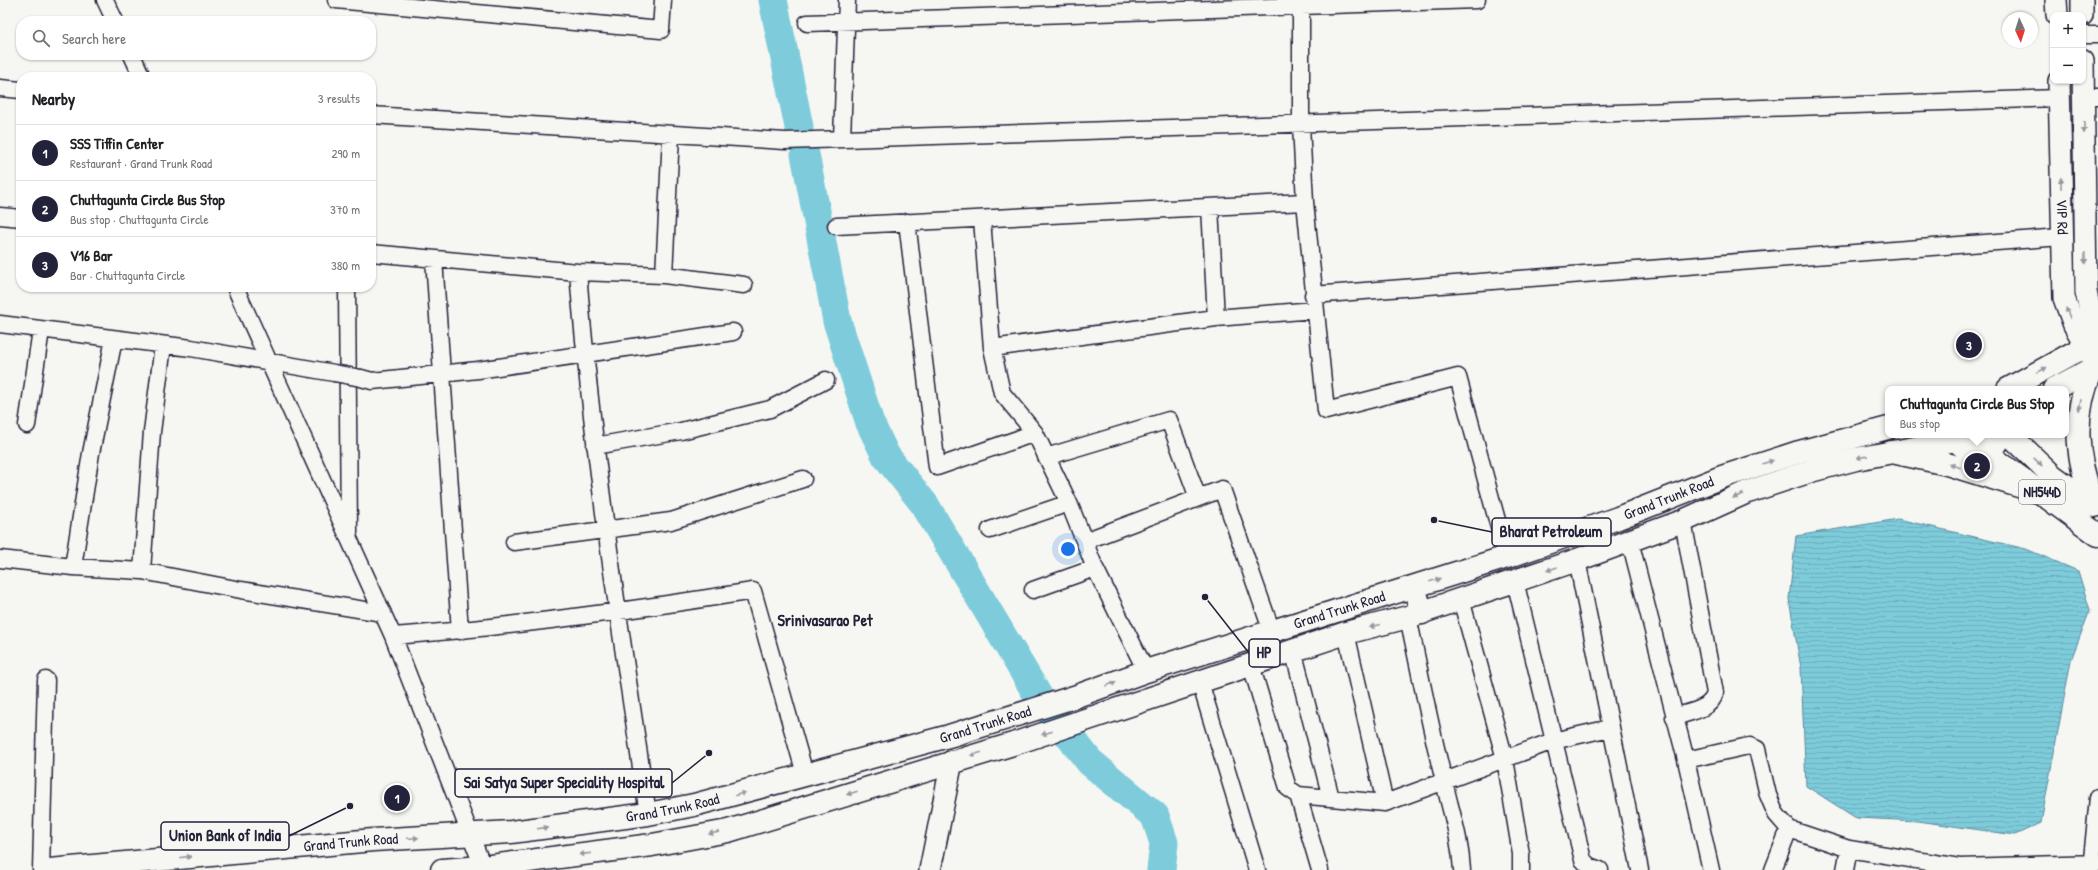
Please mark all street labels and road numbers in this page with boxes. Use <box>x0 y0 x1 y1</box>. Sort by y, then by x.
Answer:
street label: VIP Rd <box>2052 199 2074 235</box>
street label: Grand Trunk Road <box>1620 470 1717 525</box>
road number: NH544D <box>2019 480 2065 504</box>
street label: Grand Trunk Road <box>1291 585 1388 634</box>
street label: Grand Trunk Road <box>937 700 1034 748</box>
street label: Grand Trunk Road <box>625 788 722 827</box>
street label: Grand Trunk Road <box>302 828 399 856</box>

